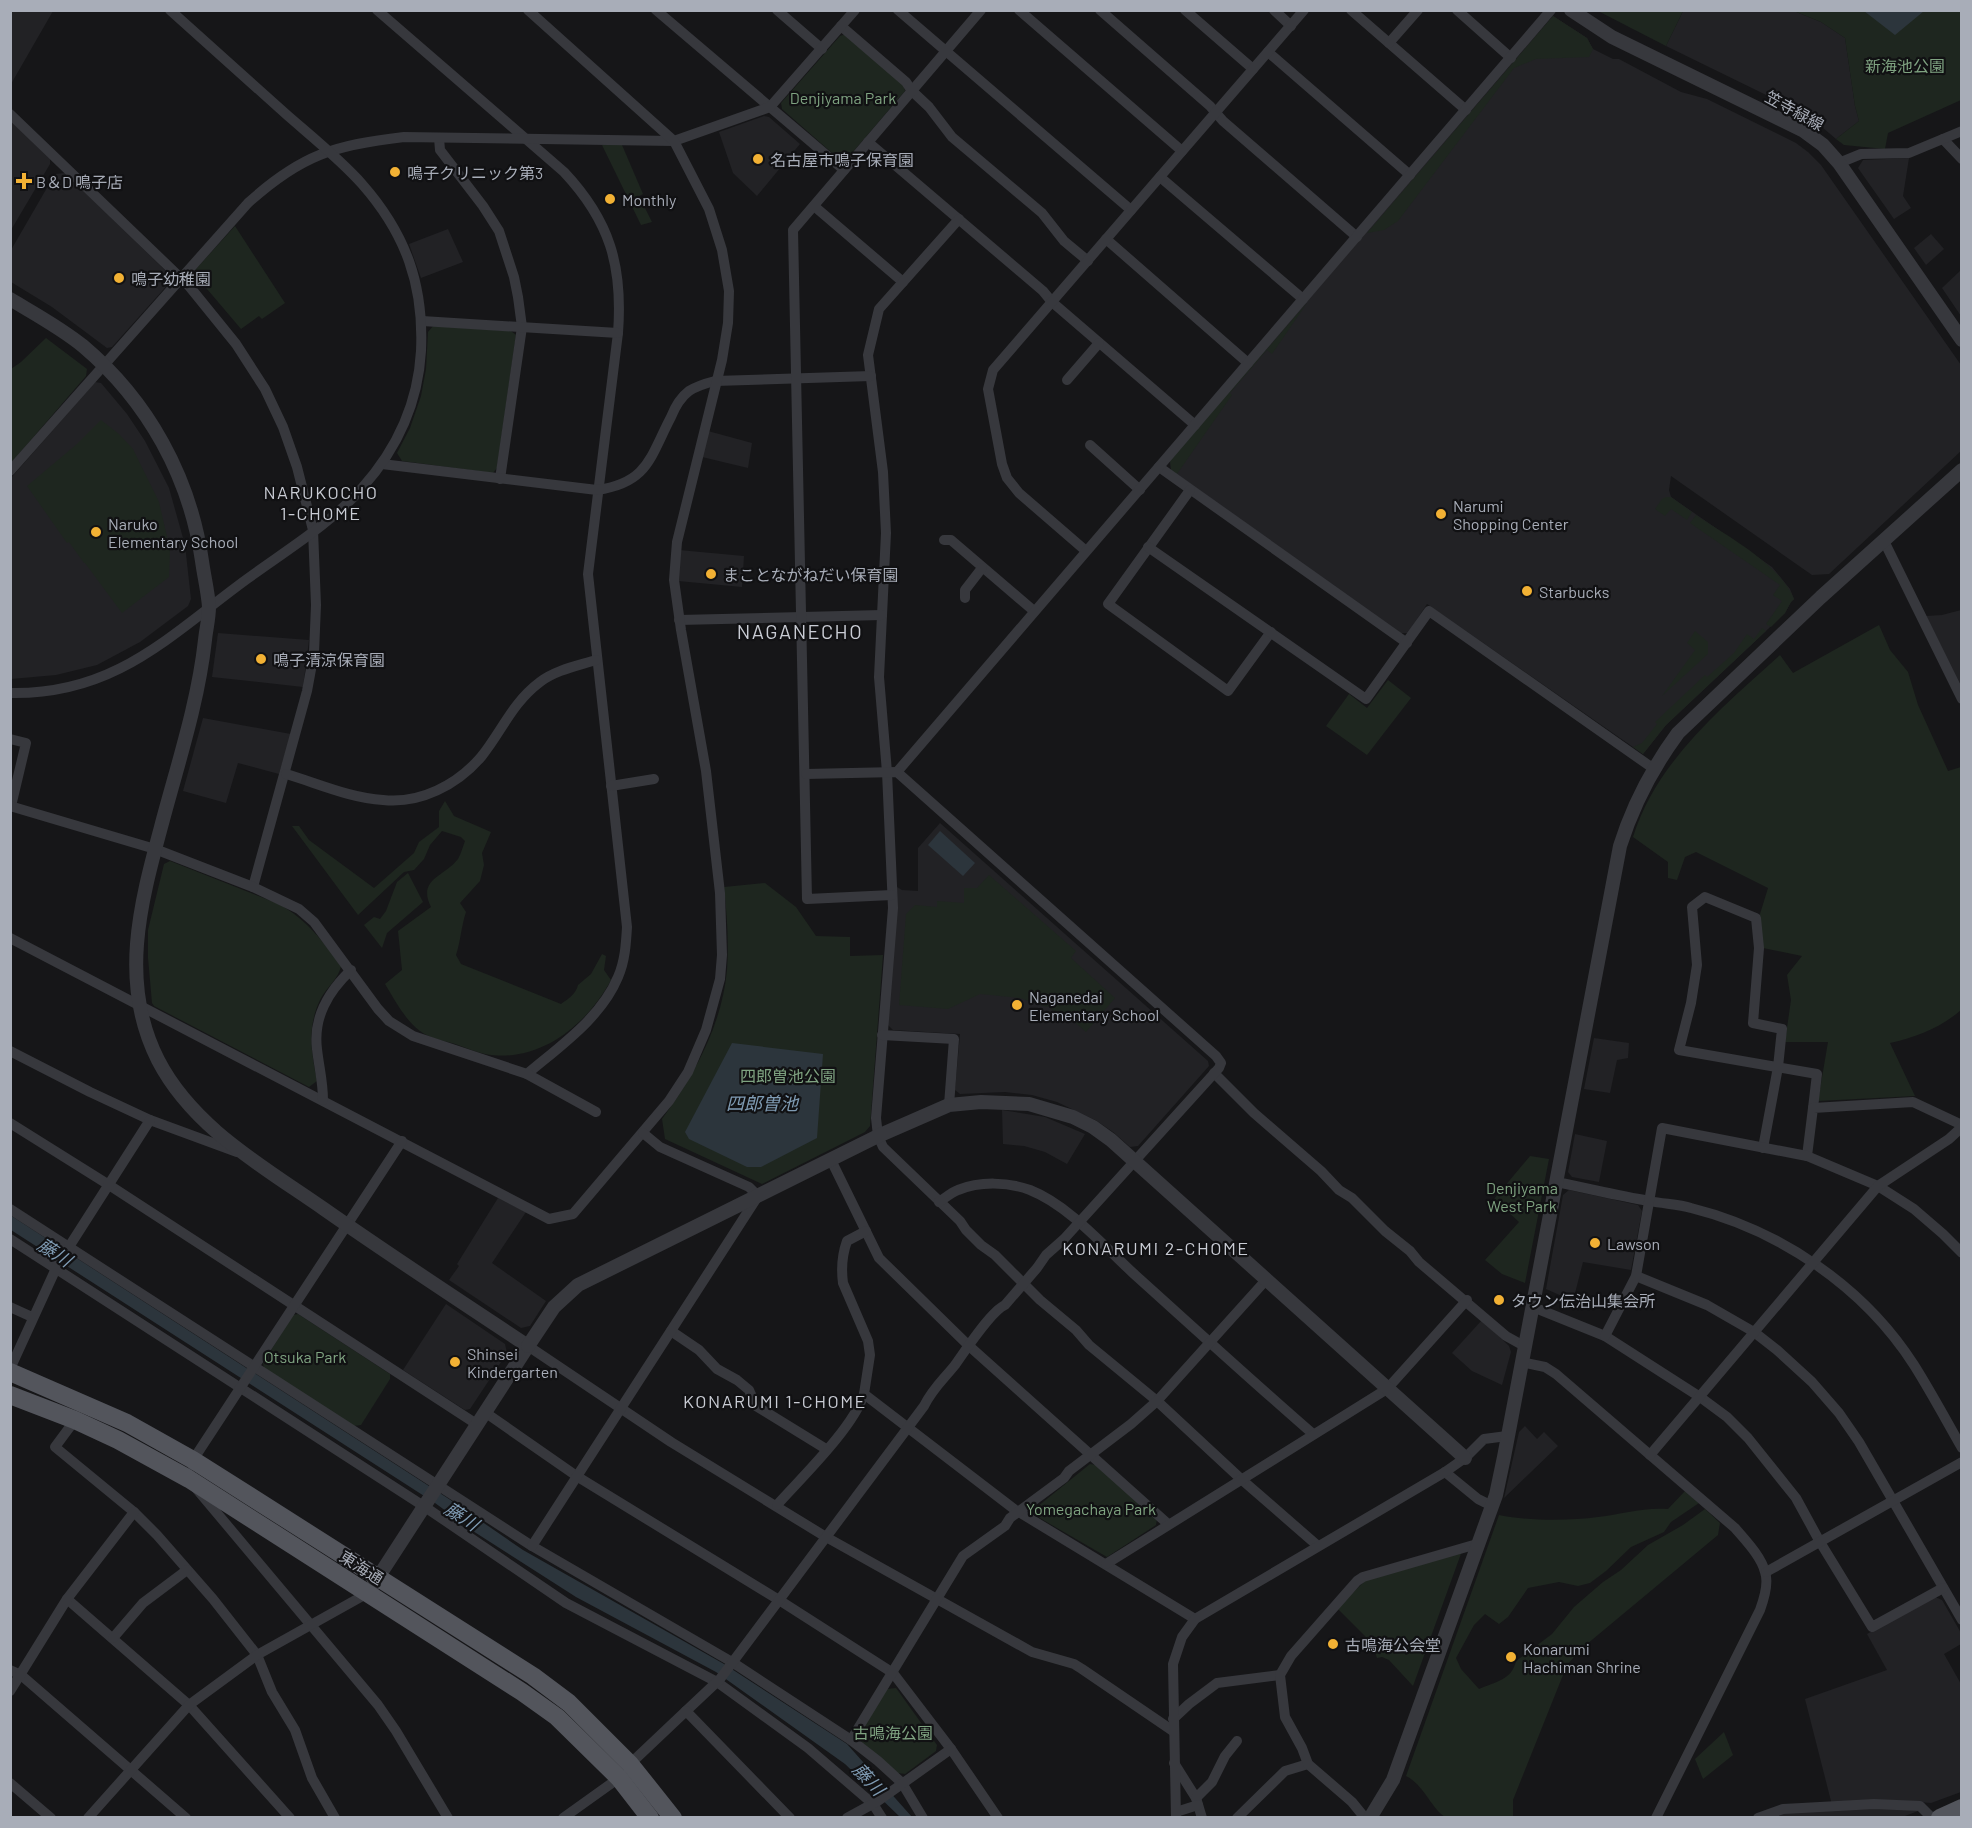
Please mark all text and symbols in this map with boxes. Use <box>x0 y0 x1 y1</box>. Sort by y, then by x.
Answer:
park label: 新海池公園 <box>1865 56 1945 75</box>
street label: 笠寺緑線 <box>1762 86 1828 134</box>
park label: Denjiyama Park <box>790 88 896 107</box>
place label: 名古屋市鳴子保育園 <box>770 150 914 169</box>
marker: 名古屋市鳴子保育園 <box>751 152 765 166</box>
place label: 鳴子クリニック第3 <box>407 163 543 182</box>
marker: 鳴子クリニック第3 <box>388 165 402 179</box>
place label: B＆D 鳴子店 <box>36 172 123 191</box>
marker: B＆D 鳴子店 <box>17 174 31 188</box>
place label: Monthly <box>622 190 677 209</box>
marker: Monthly <box>603 192 617 206</box>
place label: 鳴子幼稚園 <box>131 269 211 288</box>
marker: 鳴子幼稚園 <box>112 271 126 285</box>
district label: NARUKOCHO 1-CHOME <box>263 481 379 524</box>
place label: Narumi Shopping Center <box>1453 496 1569 533</box>
marker: Narumi Shopping Center <box>1434 507 1448 521</box>
place label: Naruko Elementary School <box>108 514 238 551</box>
marker: Naruko Elementary School <box>89 525 103 539</box>
place label: まことながねだい保育園 <box>723 565 899 584</box>
marker: まことながねだい保育園 <box>704 567 718 581</box>
place label: Starbucks <box>1539 582 1609 601</box>
marker: Starbucks <box>1520 584 1534 598</box>
district label: NAGANECHO <box>737 619 863 643</box>
place label: 鳴子清涼保育園 <box>273 650 385 669</box>
marker: 鳴子清涼保育園 <box>254 652 268 666</box>
place label: Naganedai Elementary School <box>1029 987 1159 1024</box>
marker: Naganedai Elementary School <box>1010 998 1024 1012</box>
park label: 四郎曽池公園 <box>740 1066 836 1085</box>
water label: 四郎曽池 <box>726 1092 800 1114</box>
park label: Denjiyama West Park <box>1486 1178 1558 1215</box>
water label: 藤川 <box>34 1233 78 1272</box>
place label: Lawson <box>1607 1234 1660 1253</box>
marker: Lawson <box>1588 1236 1602 1250</box>
district label: KONARUMI 2-CHOME <box>1062 1237 1250 1259</box>
place label: タウン伝治山集会所 <box>1511 1291 1655 1310</box>
marker: タウン伝治山集会所 <box>1492 1293 1506 1307</box>
place label: Shinsei Kindergarten <box>467 1344 558 1381</box>
park label: Otsuka Park <box>264 1347 346 1366</box>
marker: Shinsei Kindergarten <box>448 1355 462 1369</box>
district label: KONARUMI 1-CHOME <box>683 1390 867 1412</box>
water label: 藤川 <box>441 1497 485 1536</box>
park label: Yomegachaya Park <box>1026 1499 1156 1518</box>
street label: 東海通 <box>337 1546 387 1588</box>
place label: 古鳴海公会堂 <box>1345 1635 1441 1654</box>
marker: 古鳴海公会堂 <box>1326 1637 1340 1651</box>
place label: Konarumi Hachiman Shrine <box>1523 1639 1641 1676</box>
marker: Konarumi Hachiman Shrine <box>1504 1650 1518 1664</box>
park label: 古鳴海公園 <box>853 1723 933 1742</box>
water label: 藤川 <box>849 1758 891 1801</box>

